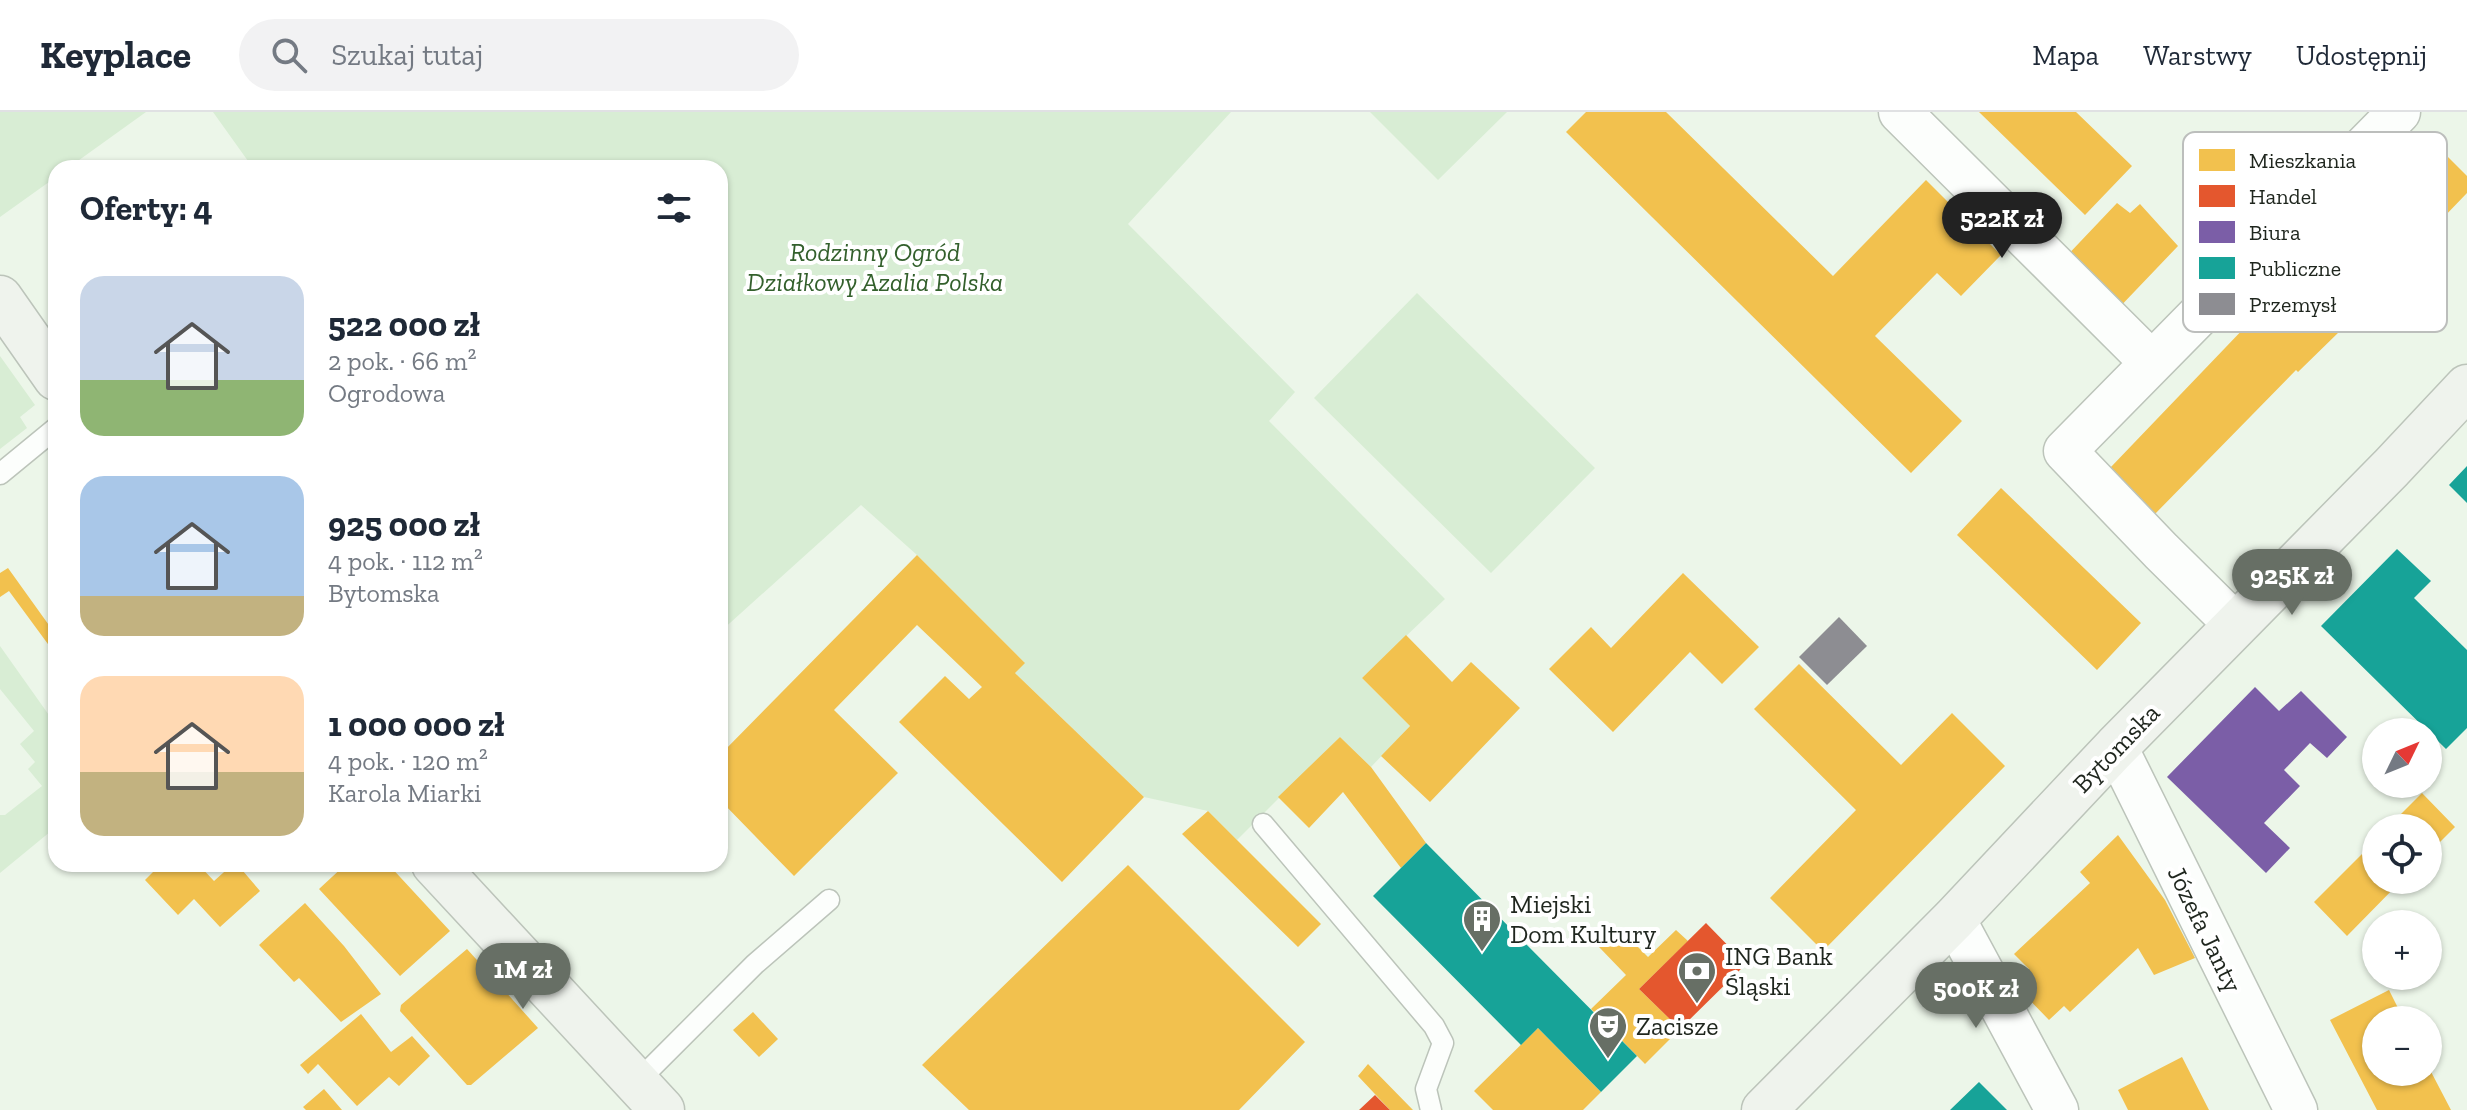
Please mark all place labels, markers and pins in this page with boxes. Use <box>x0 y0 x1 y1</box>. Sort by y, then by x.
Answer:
pin: 522K zł <box>1928 192 2076 260</box>
pin: 925K zł <box>2218 549 2366 617</box>
place label: Miejski Dom Kultury <box>1510 888 1657 950</box>
building icon: Miejski Dom Kultury <box>1461 898 1503 953</box>
place label: ING Bank Śląski <box>1725 940 1833 1002</box>
pin: 1M zł <box>467 943 579 1011</box>
bank icon: ING Bank Śląski <box>1676 950 1718 1005</box>
pin: 500K zł <box>1902 962 2050 1030</box>
theatre icon: Zacisze <box>1587 1005 1629 1060</box>
place label: Zacisze <box>1636 1010 1719 1042</box>

